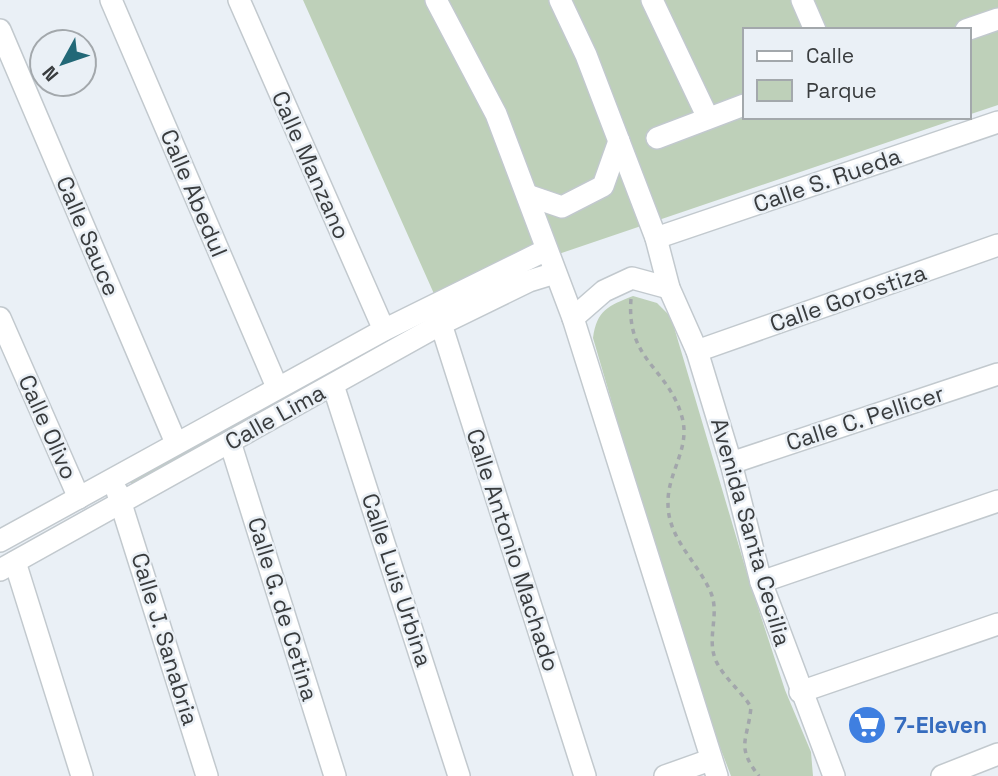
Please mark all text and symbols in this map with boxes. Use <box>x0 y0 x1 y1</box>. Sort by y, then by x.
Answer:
north arrow <box>28 28 98 98</box>
legend <box>743 28 970 119</box>
text: Calle <box>806 42 854 69</box>
text: N <box>37 61 64 87</box>
text: Parque <box>806 77 877 104</box>
street label: Calle Manzano <box>265 86 357 244</box>
street label: Calle Abedul <box>154 125 234 261</box>
street label: Calle S. Rueda <box>749 141 905 219</box>
street label: Calle Sauce <box>49 172 127 300</box>
street label: Calle Gorostiza <box>766 257 930 339</box>
street label: Calle Olivo <box>12 370 84 484</box>
street label: Calle Lima <box>220 377 330 457</box>
street label: Calle C. Pellicer <box>782 378 948 458</box>
street label: Avenida Santa Cecilia <box>704 414 798 650</box>
street label: Calle Antonio Machado <box>460 425 566 675</box>
street label: Calle Luis Urbina <box>355 489 439 671</box>
street label: Calle G. de Cetina <box>241 513 325 705</box>
street label: Calle J. Sanabria <box>124 549 206 729</box>
supermarket icon: 7-Eleven <box>846 704 888 746</box>
place label: 7-Eleven <box>894 710 987 740</box>

